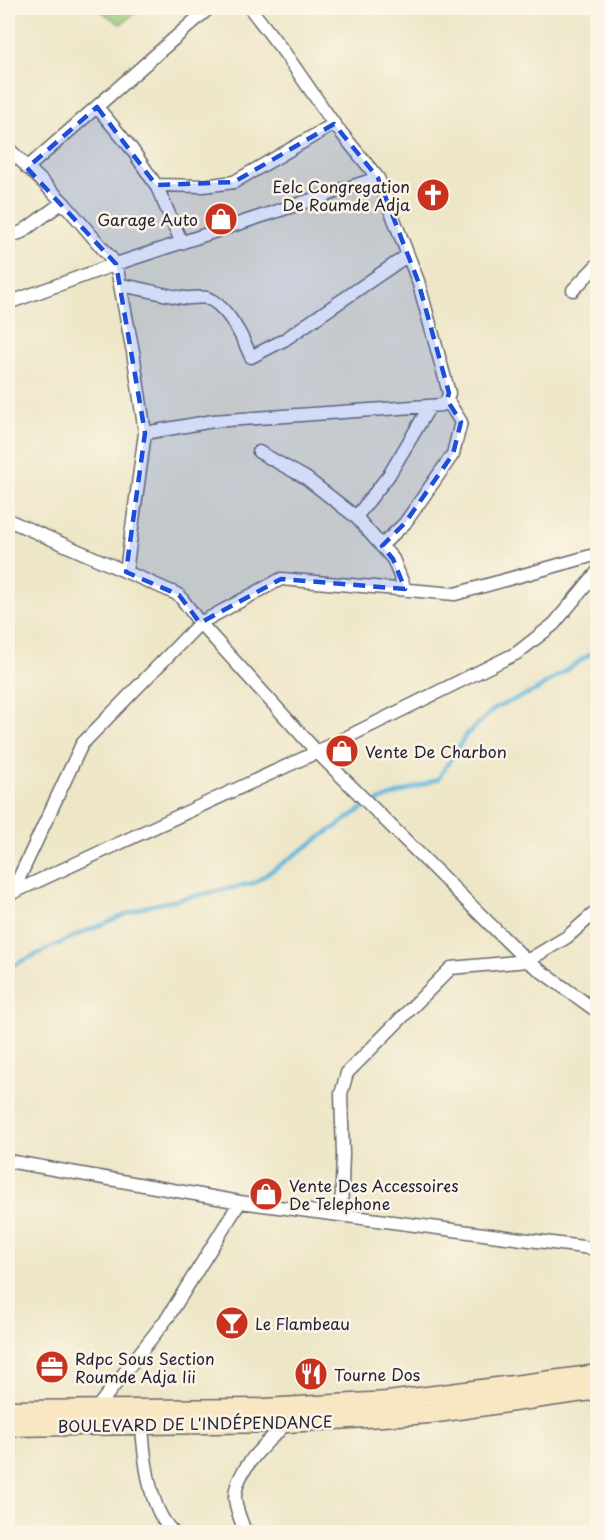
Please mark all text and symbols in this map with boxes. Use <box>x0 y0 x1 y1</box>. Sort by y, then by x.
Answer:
place label: Eelc Congregation De Roumde Adja <box>273 174 410 216</box>
church icon: Eelc Congregation De Roumde Adja <box>415 177 451 213</box>
shop icon: Garage Auto <box>203 201 239 237</box>
place label: Garage Auto <box>97 207 198 231</box>
shop icon: Vente De Charbon <box>324 733 360 769</box>
place label: Vente De Charbon <box>365 739 507 763</box>
place label: Vente Des Accessoires De Telephone <box>289 1173 458 1215</box>
shop icon: Vente Des Accessoires De Telephone <box>248 1176 284 1212</box>
bar icon: Le Flambeau <box>214 1305 250 1341</box>
place label: Le Flambeau <box>255 1311 350 1335</box>
place label: Rdpc Sous Section Roumde Adja Iii <box>75 1346 215 1388</box>
office icon: Rdpc Sous Section Roumde Adja Iii <box>34 1349 70 1385</box>
restaurant icon: Tourne Dos <box>293 1356 329 1392</box>
place label: Tourne Dos <box>334 1362 420 1386</box>
street label: BOULEVARD DE L'INDÉPENDANCE <box>57 1409 333 1437</box>

